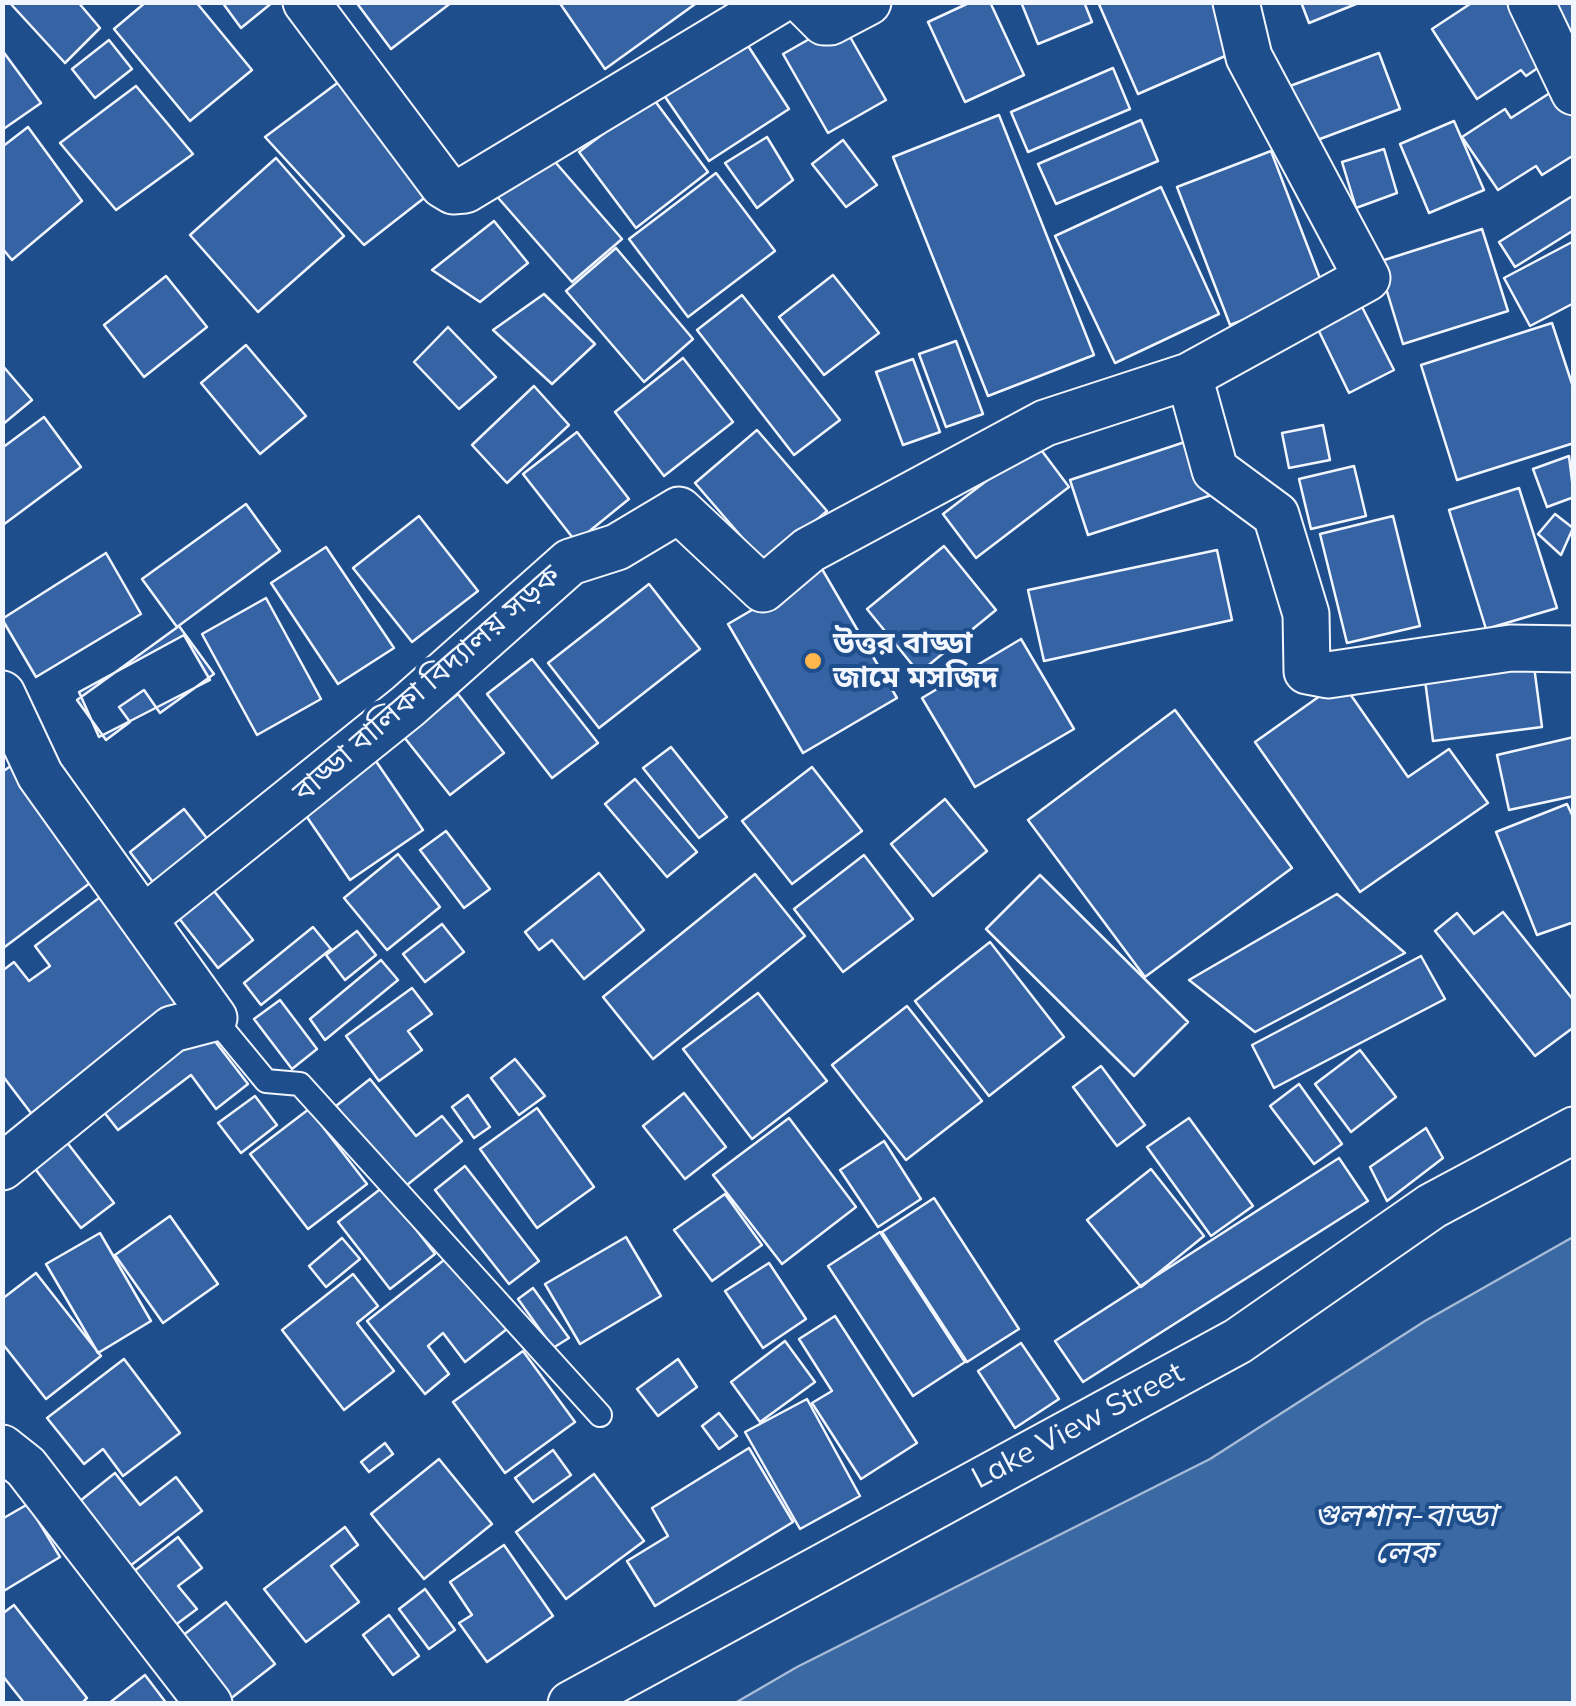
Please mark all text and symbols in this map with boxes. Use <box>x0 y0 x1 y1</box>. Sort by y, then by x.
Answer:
street label: বাড্ডা বালিকা বিদ্যালয় সড়ক <box>286 558 568 810</box>
place label: উত্তর বাড্ডা জামে মসজিদ <box>833 626 998 696</box>
marker: উত্তর বাড্ডা জামে মসজিদ <box>802 650 824 672</box>
street label: Lake View Street <box>966 1355 1190 1497</box>
water label: গুলশান-বাড্ডা লেক <box>1314 1497 1496 1572</box>

